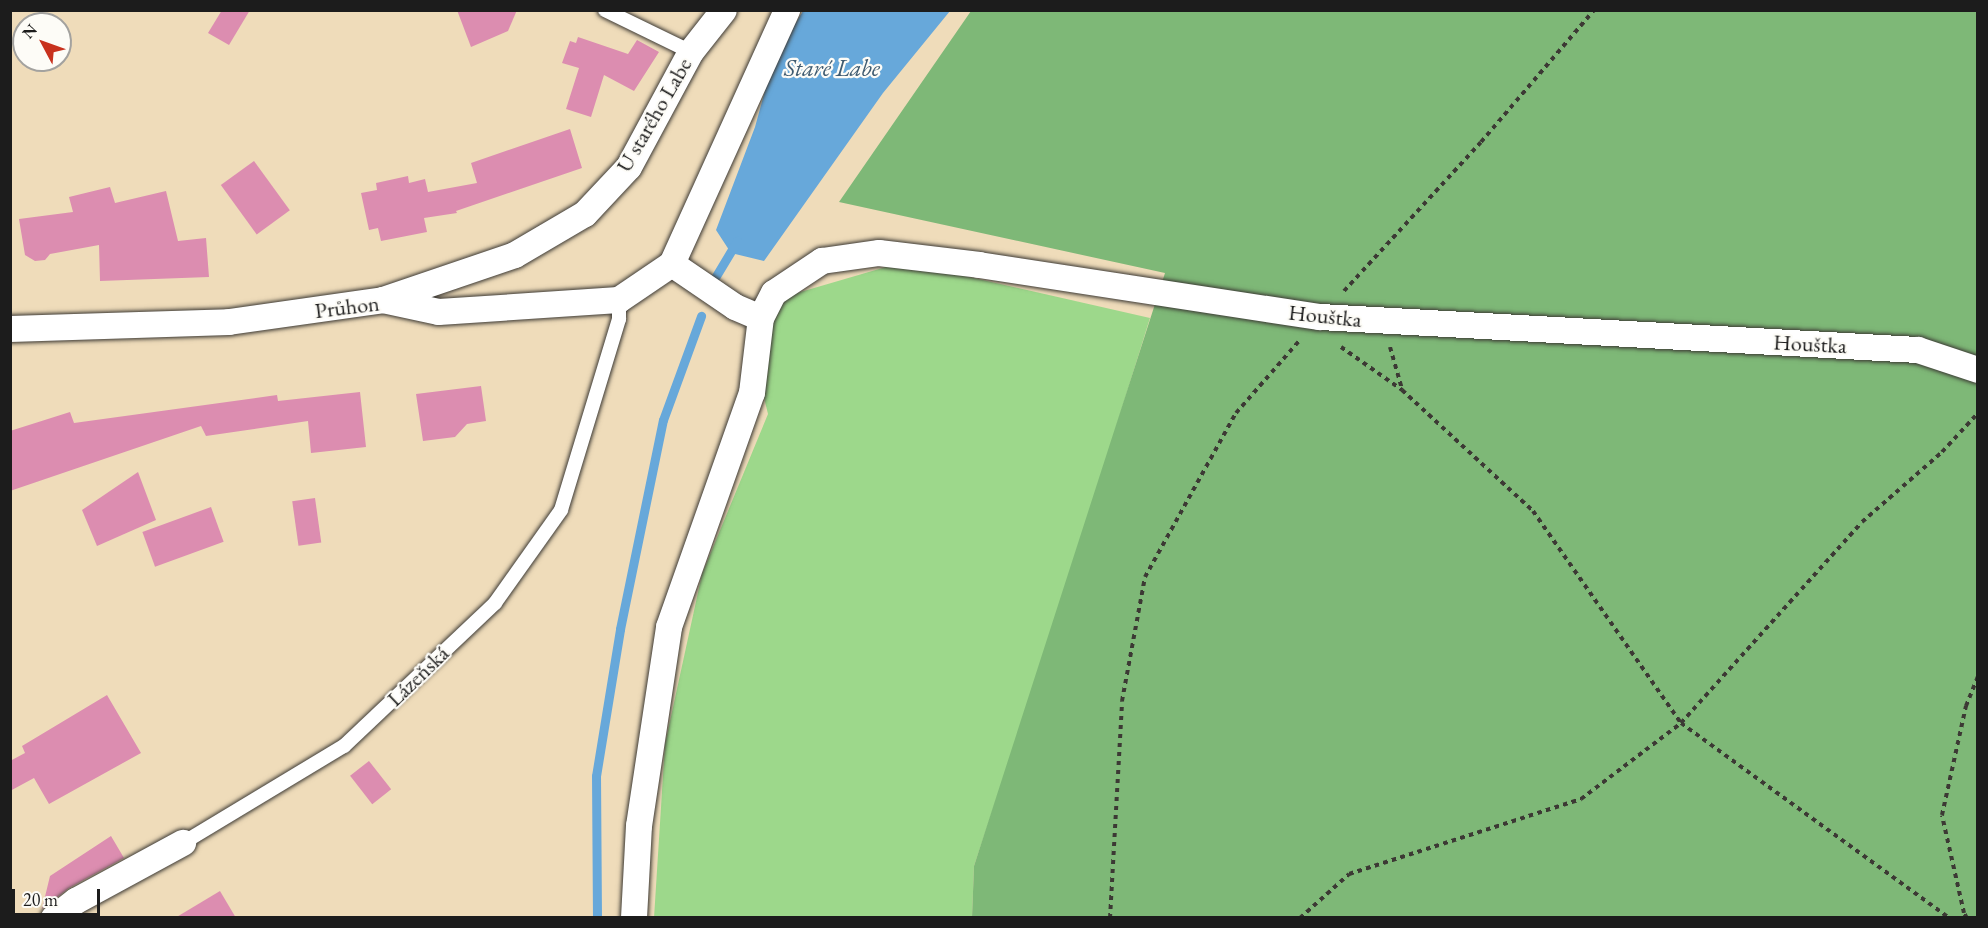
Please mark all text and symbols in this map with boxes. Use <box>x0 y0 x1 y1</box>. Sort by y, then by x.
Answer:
north arrow <box>12 12 72 72</box>
text: N <box>17 19 42 43</box>
street label: U starého Labe <box>611 53 697 177</box>
water label: Staré Labe <box>784 54 880 82</box>
street label: Průhon <box>313 290 381 324</box>
street label: Houštka <box>1287 299 1363 333</box>
street label: Houštka <box>1773 329 1847 359</box>
street label: Lázeňská <box>382 640 454 712</box>
scale bar <box>15 877 104 915</box>
text: 20 m <box>23 888 58 911</box>

